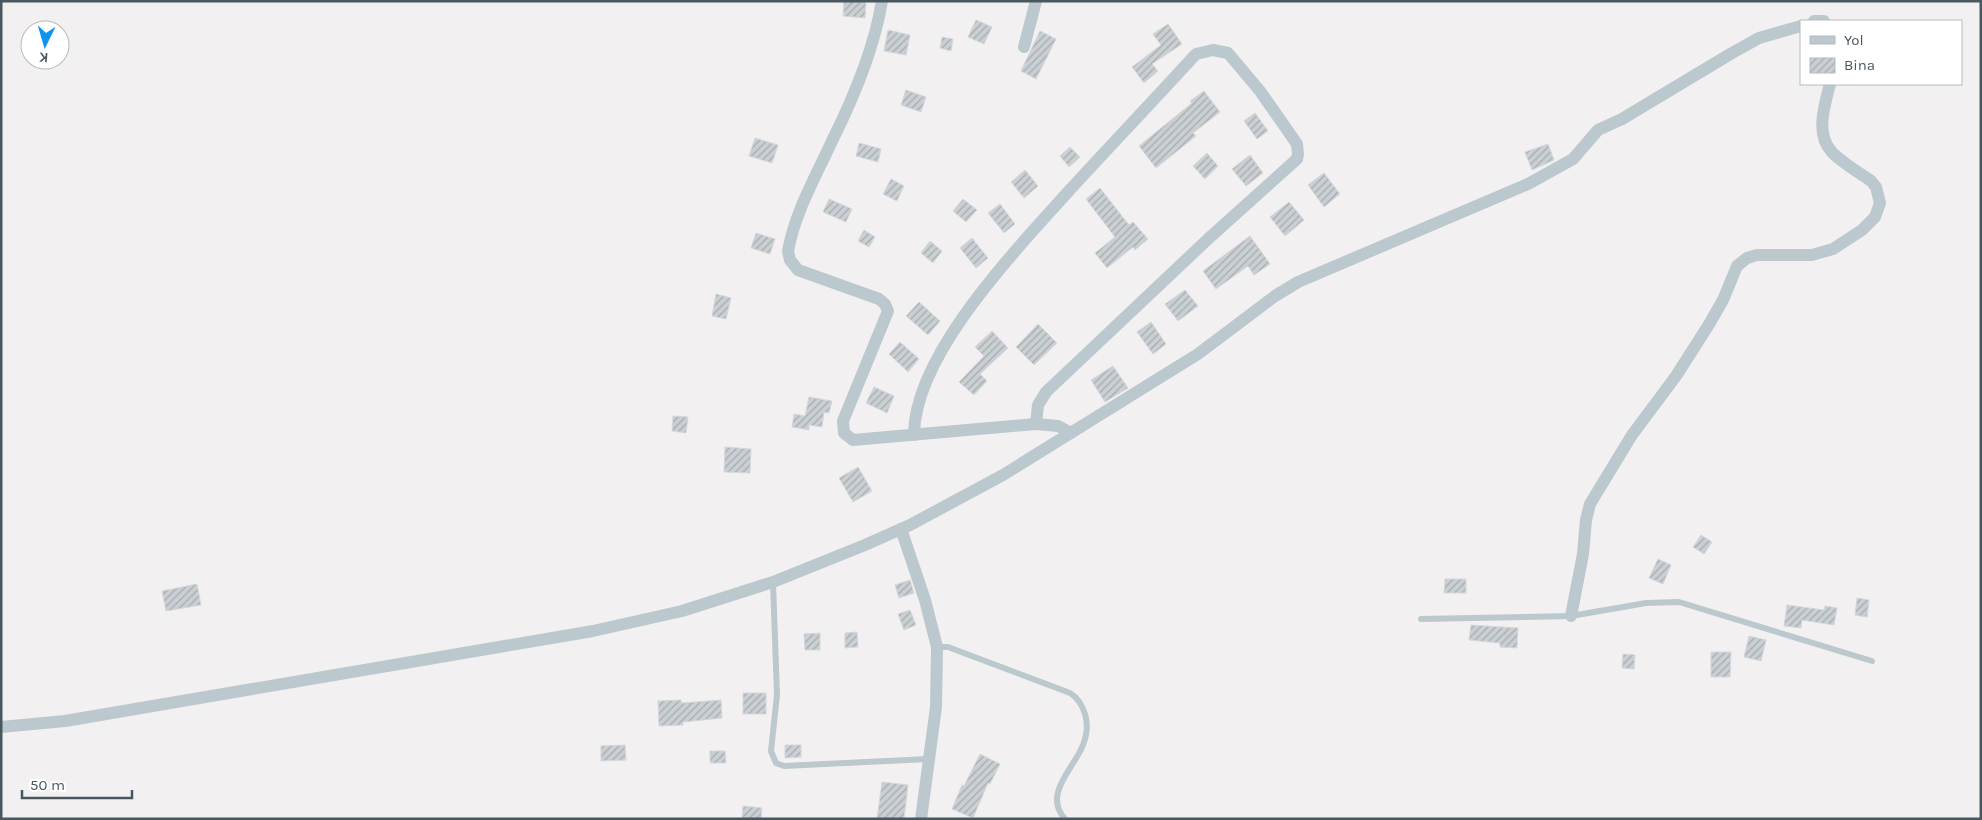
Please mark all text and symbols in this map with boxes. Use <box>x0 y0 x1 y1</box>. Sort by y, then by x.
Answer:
north arrow <box>20 20 70 70</box>
legend <box>1800 20 1962 85</box>
text: Yol <box>1844 31 1864 49</box>
text: K <box>38 49 49 66</box>
text: Bina <box>1844 56 1875 74</box>
scale bar <box>22 768 132 800</box>
text: 50 m <box>30 776 65 794</box>

